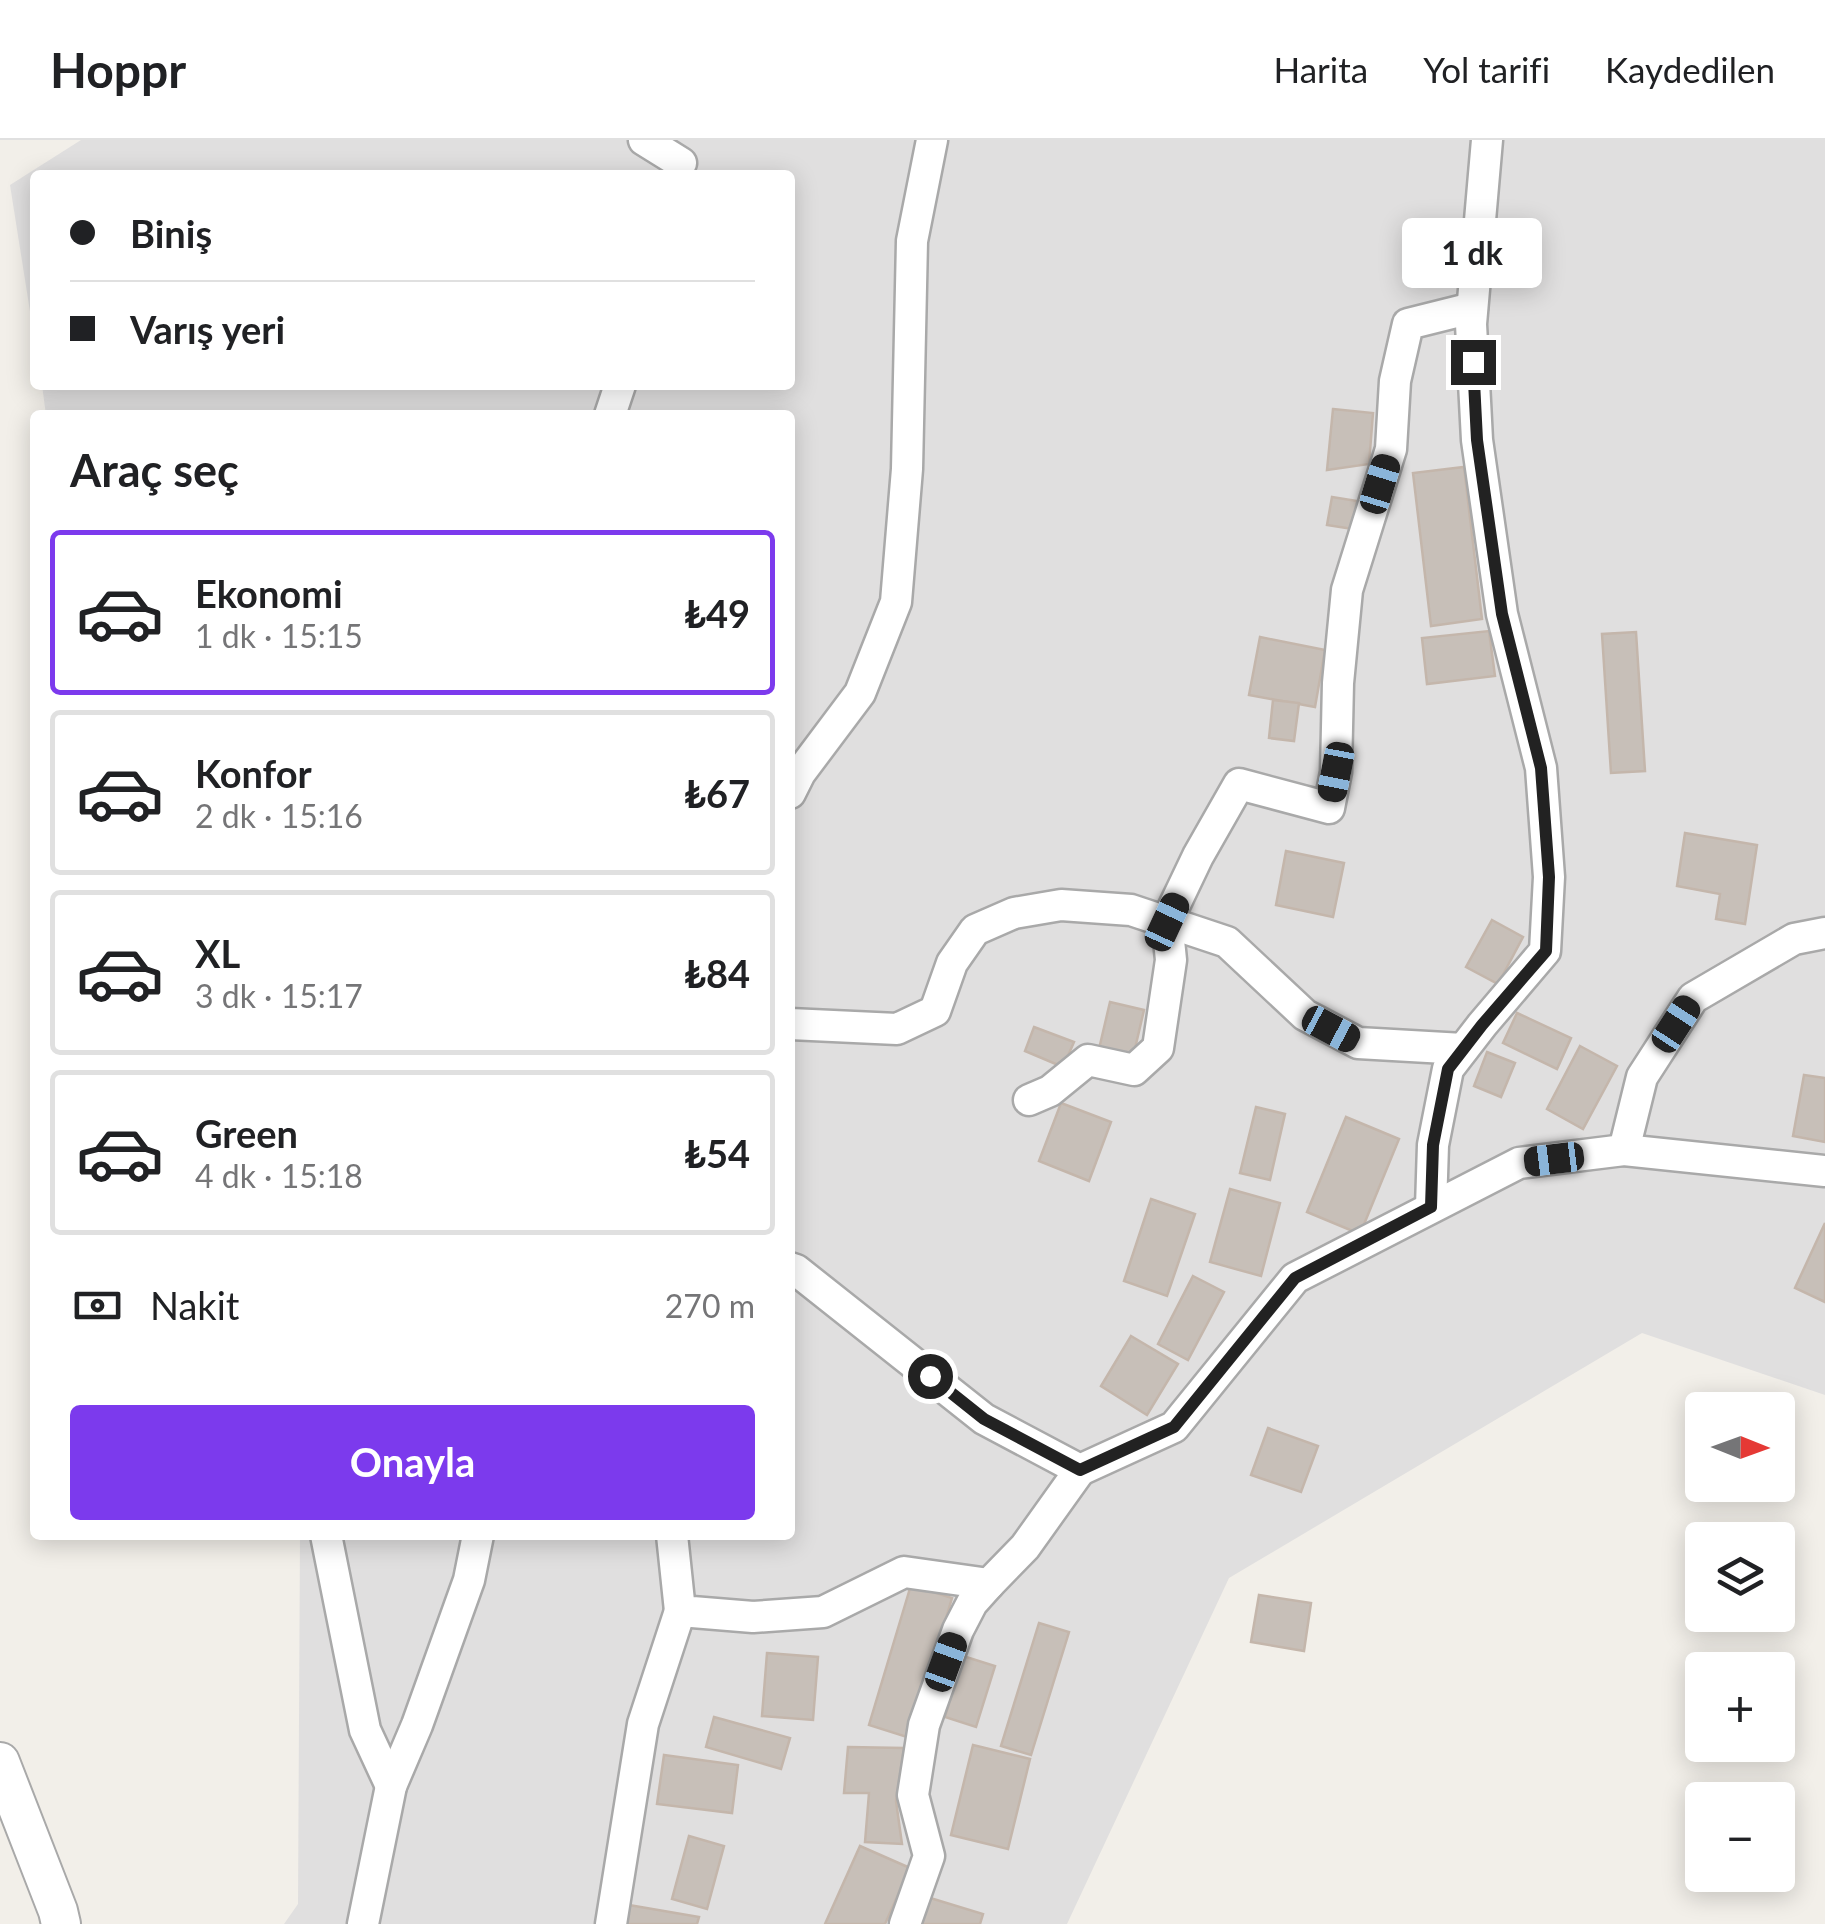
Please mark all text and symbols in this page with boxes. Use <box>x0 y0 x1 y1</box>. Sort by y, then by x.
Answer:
text: Hoppr <box>50 41 186 98</box>
text: Harita <box>1274 48 1368 90</box>
text: Yol tarifi <box>1423 48 1550 90</box>
text: Kaydedilen <box>1605 48 1775 90</box>
text: Biniş <box>130 210 212 256</box>
callout: 1 dk <box>1403 217 1543 287</box>
text: 1 dk <box>1441 233 1503 272</box>
text: Varış yeri <box>130 306 285 352</box>
route end <box>1451 340 1496 385</box>
text: Araç seç <box>70 443 239 497</box>
car <box>1357 451 1403 517</box>
icon: car <box>75 568 165 658</box>
text: Ekonomi <box>195 570 343 616</box>
text: ₺49 <box>684 590 750 636</box>
text: 1 dk · 15:15 <box>195 616 363 655</box>
car <box>1316 740 1356 804</box>
icon: car <box>75 748 165 838</box>
text: Konfor <box>195 750 312 796</box>
text: ₺67 <box>684 770 750 816</box>
text: 2 dk · 15:16 <box>195 796 363 835</box>
car <box>1141 888 1193 956</box>
icon: car <box>75 928 165 1018</box>
text: XL <box>195 930 240 976</box>
text: ₺84 <box>684 950 750 996</box>
text: 3 dk · 15:17 <box>195 976 363 1015</box>
car <box>1647 991 1705 1057</box>
car <box>1297 1002 1365 1056</box>
icon: car <box>75 1108 165 1198</box>
text: Green <box>195 1110 298 1156</box>
text: ₺54 <box>684 1130 750 1176</box>
car <box>1522 1140 1586 1178</box>
text: 4 dk · 15:18 <box>195 1156 363 1195</box>
icon: cash <box>70 1278 125 1333</box>
text: Nakit <box>150 1282 239 1328</box>
text: 270 m <box>665 1286 755 1325</box>
route start <box>908 1354 953 1399</box>
north arrow <box>1685 1392 1795 1502</box>
map controls <box>1685 1392 1795 1892</box>
button: Onayla <box>70 1405 755 1520</box>
button: layers <box>1685 1522 1795 1632</box>
car <box>922 1629 970 1695</box>
button: + <box>1685 1652 1795 1762</box>
button: − <box>1685 1782 1795 1892</box>

